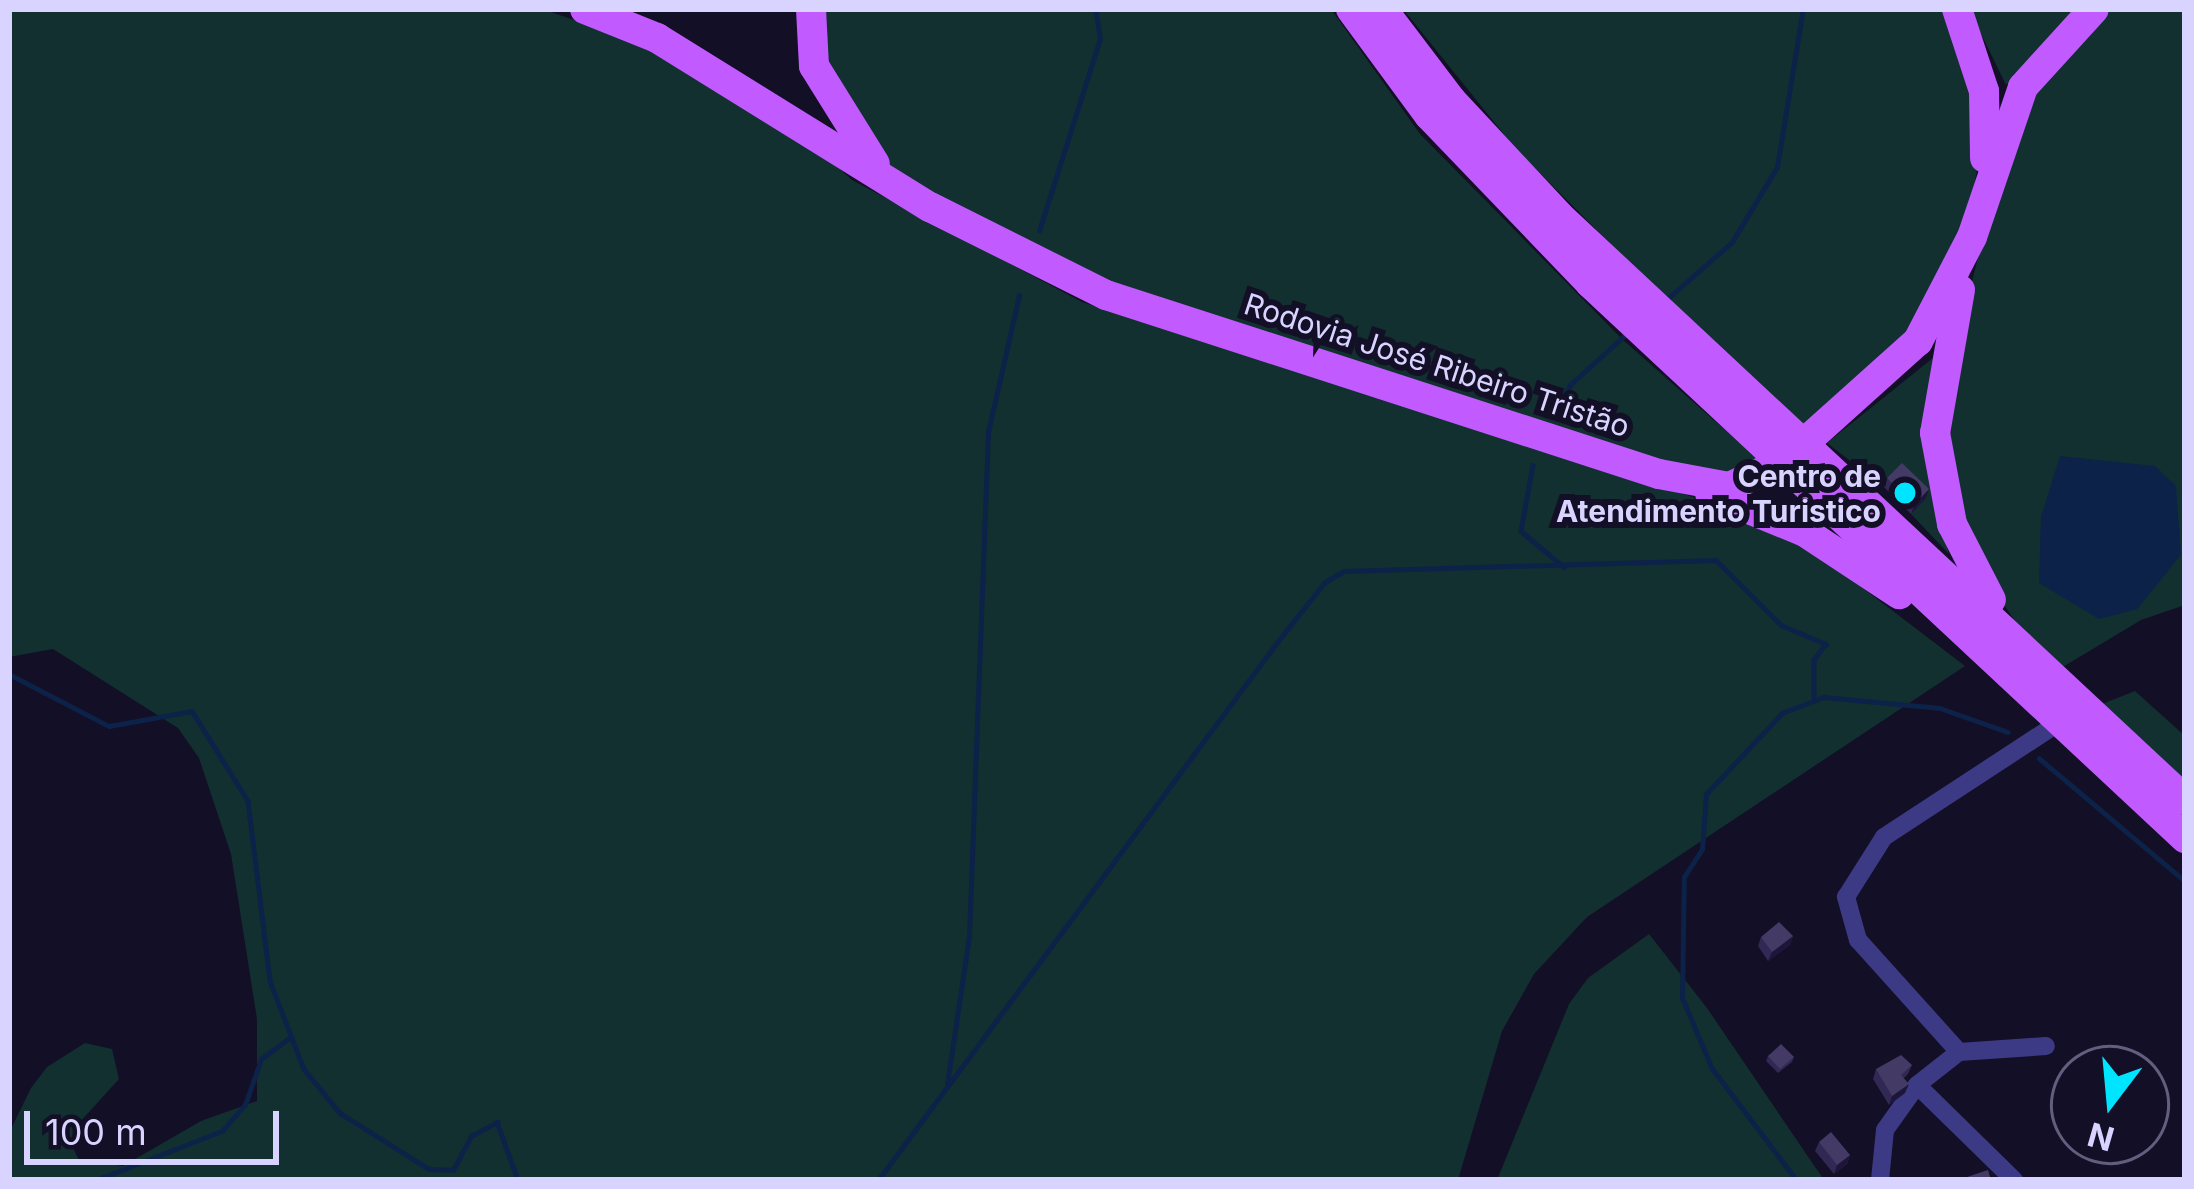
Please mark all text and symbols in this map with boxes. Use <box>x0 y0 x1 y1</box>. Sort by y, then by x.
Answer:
street label: Rodovia José Ribeiro Tristão <box>1240 286 1634 444</box>
place label: Centro de Atendimento Turistico <box>1556 458 1881 528</box>
marker: Centro de Atendimento Turistico <box>1892 480 1918 506</box>
north arrow <box>2050 1045 2170 1165</box>
scale bar <box>30 1087 285 1161</box>
text: 100 m <box>45 1110 147 1154</box>
text: N <box>2083 1114 2119 1159</box>

